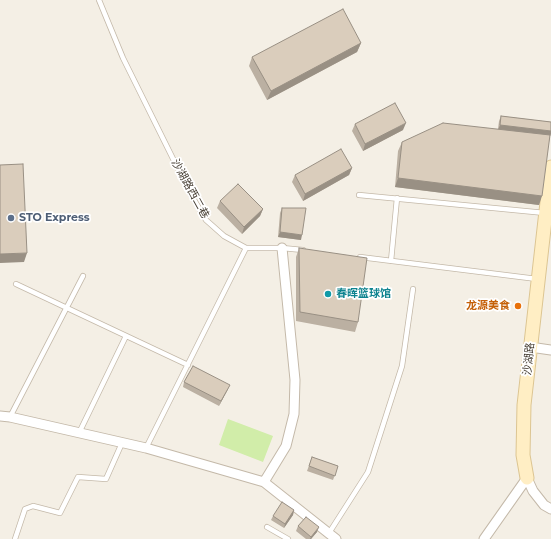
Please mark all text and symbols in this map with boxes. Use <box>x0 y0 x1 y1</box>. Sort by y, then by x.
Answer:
street label: 沙湖路西二巷 <box>168 157 212 221</box>
place label: STO Express <box>19 211 90 225</box>
marker: STO Express <box>6 213 16 223</box>
place label: 春晖篮球馆 <box>336 287 391 301</box>
marker: 春晖篮球馆 <box>323 289 333 299</box>
place label: 龙源美食 <box>466 299 510 313</box>
marker: 龙源美食 <box>513 301 523 311</box>
street label: 沙湖路 <box>521 342 537 376</box>

